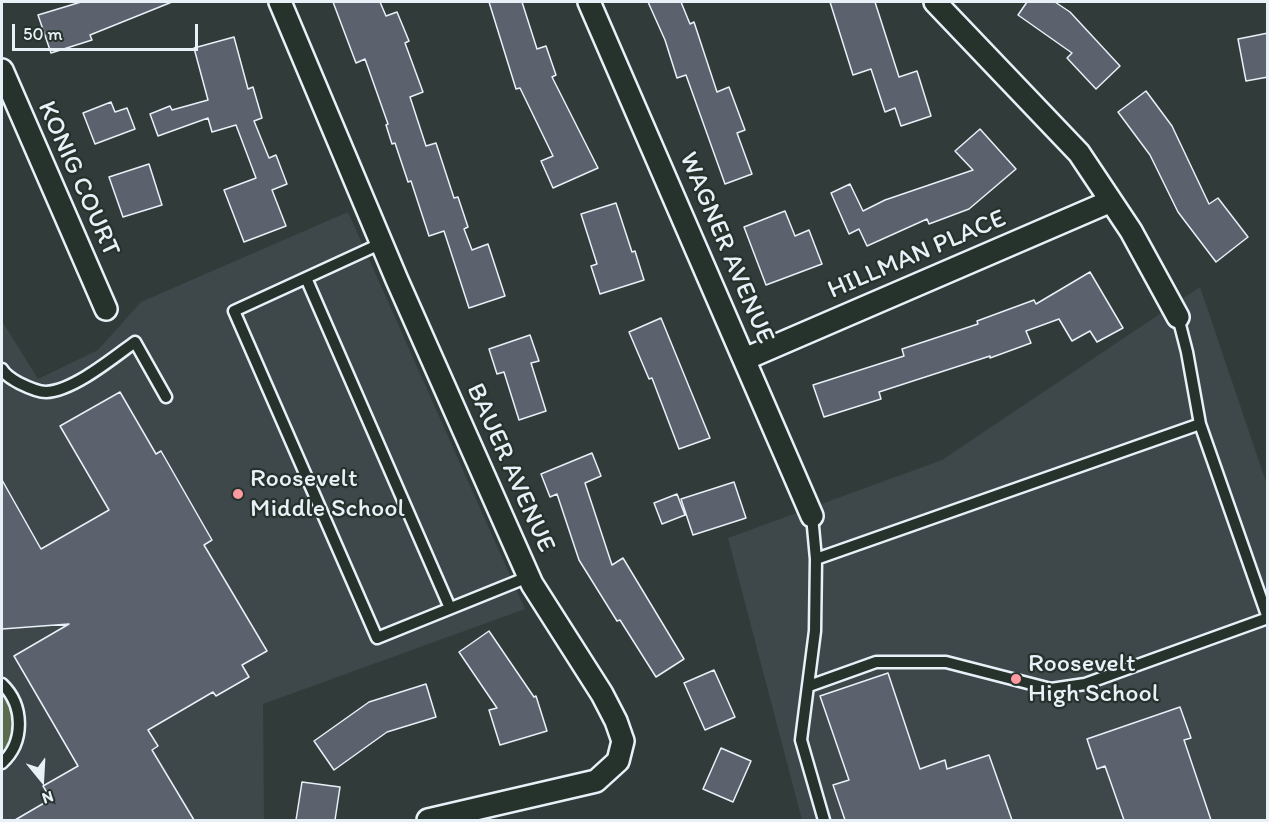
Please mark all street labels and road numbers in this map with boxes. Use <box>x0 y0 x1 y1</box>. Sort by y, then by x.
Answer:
street label: KONIG COURT <box>30 97 126 261</box>
street label: WAGNER AVENUE <box>672 148 780 348</box>
street label: HILLMAN PLACE <box>823 203 1011 307</box>
street label: BAUER AVENUE <box>459 379 561 557</box>

